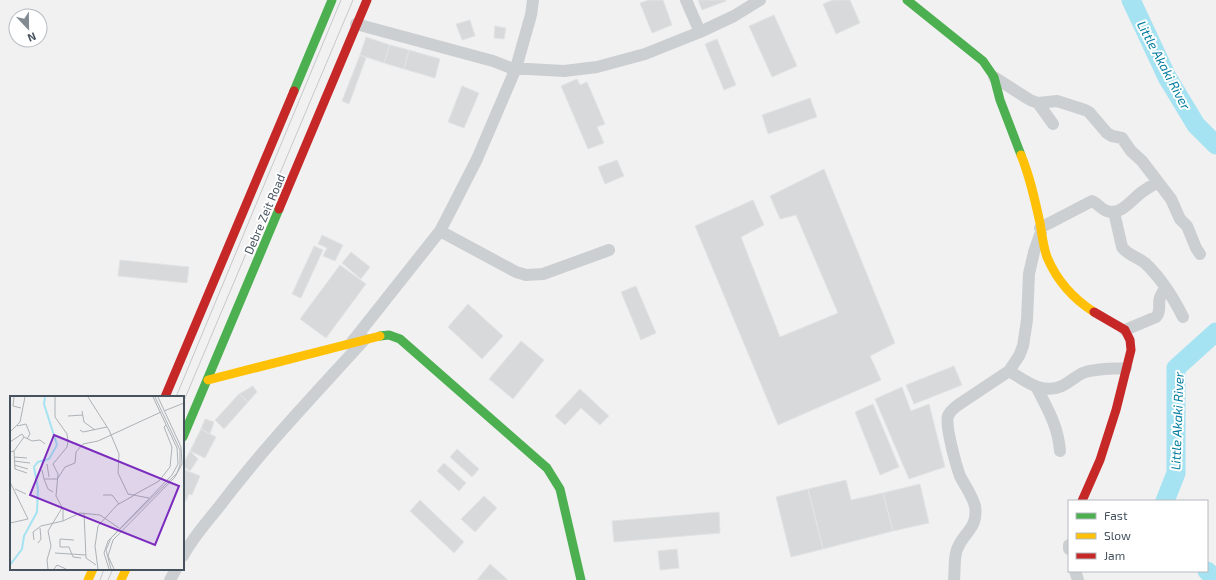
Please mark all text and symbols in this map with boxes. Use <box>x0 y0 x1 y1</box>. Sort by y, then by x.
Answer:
north arrow <box>8 8 48 48</box>
water label: Little Akaki River <box>1134 18 1195 113</box>
text: N <box>26 30 38 45</box>
street label: Debre Zeit Road <box>241 172 287 256</box>
water label: Little Akaki River <box>1167 371 1187 470</box>
inset map <box>10 396 184 570</box>
legend <box>1068 500 1208 572</box>
text: Fast <box>1104 508 1128 522</box>
text: Slow <box>1104 528 1131 542</box>
text: Jam <box>1104 548 1125 562</box>

